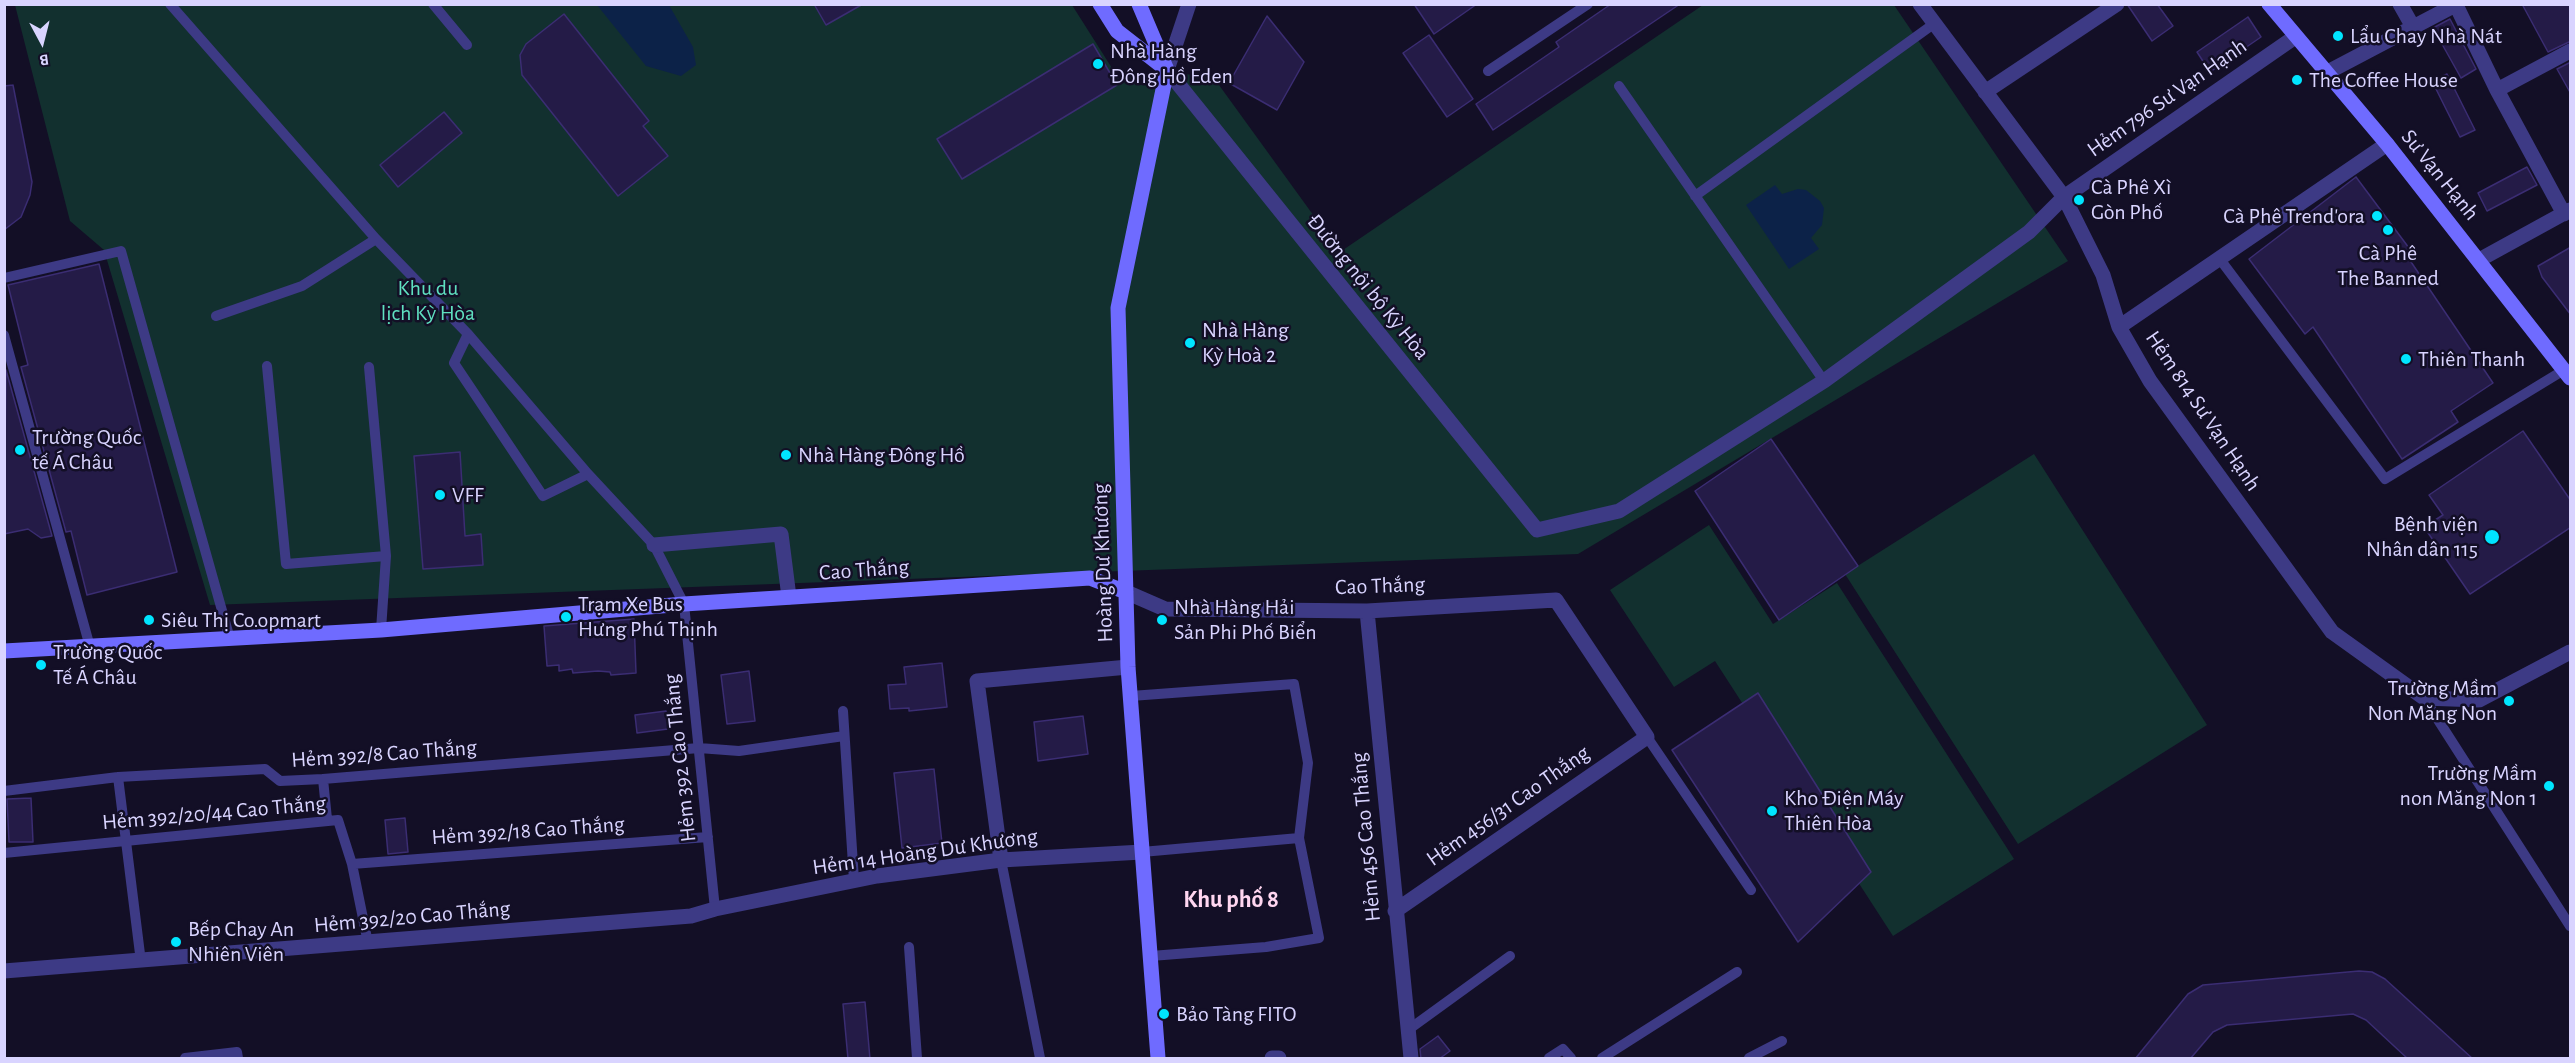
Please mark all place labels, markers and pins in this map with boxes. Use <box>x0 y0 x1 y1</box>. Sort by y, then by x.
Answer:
place label: Lẩu Chay Nhà Nát <box>2350 23 2502 49</box>
marker: Lẩu Chay Nhà Nát <box>2331 29 2345 43</box>
place label: Nhà Hàng Đông Hồ Eden <box>1110 38 1233 90</box>
marker: Nhà Hàng Đông Hồ Eden <box>1091 57 1105 71</box>
place label: The Coffee House <box>2309 67 2458 93</box>
marker: The Coffee House <box>2290 73 2304 87</box>
place label: Cà Phê Xì Gòn Phố <box>2091 174 2171 226</box>
marker: Cà Phê Xì Gòn Phố <box>2072 193 2086 207</box>
place label: Cà Phê Trend'ora <box>2223 203 2365 229</box>
marker: Cà Phê Trend'ora <box>2370 209 2384 223</box>
marker: Cà Phê The Banned <box>2381 223 2395 237</box>
place label: Cà Phê The Banned <box>2337 240 2439 292</box>
place label: Nhà Hàng Kỳ Hoà 2 <box>1202 317 1289 368</box>
marker: Nhà Hàng Kỳ Hoà 2 <box>1183 336 1197 350</box>
place label: Thiên Thanh <box>2418 346 2525 372</box>
marker: Thiên Thanh <box>2399 352 2413 366</box>
place label: Trường Quốc tế Á Châu <box>32 424 141 476</box>
place label: Nhà Hàng Đông Hồ <box>798 442 965 468</box>
marker: Trường Quốc tế Á Châu <box>13 443 27 457</box>
marker: Nhà Hàng Đông Hồ <box>779 448 793 462</box>
place label: VFF <box>452 482 484 508</box>
marker: VFF <box>433 488 447 502</box>
place label: Bệnh viện Nhân dân 115 <box>2366 511 2478 562</box>
marker: Bệnh viện Nhân dân 115 <box>2483 528 2501 546</box>
place label: Trạm Xe Bus Hưng Phú Thịnh <box>578 591 718 642</box>
place label: Nhà Hàng Hải Sản Phi Phố Biển <box>1174 594 1317 646</box>
place label: Siêu Thị Co.opmart <box>161 607 321 633</box>
marker: Trạm Xe Bus Hưng Phú Thịnh <box>559 610 573 624</box>
marker: Siêu Thị Co.opmart <box>142 613 156 627</box>
marker: Nhà Hàng Hải Sản Phi Phố Biển <box>1155 613 1169 627</box>
place label: Trường Quốc Tế Á Châu <box>53 639 162 690</box>
marker: Trường Quốc Tế Á Châu <box>34 658 48 672</box>
place label: Trường Mầm Non Măng Non <box>2368 675 2497 726</box>
marker: Trường Mầm Non Măng Non <box>2502 694 2516 708</box>
place label: Trường Mầm non Măng Non 1 <box>2400 760 2537 812</box>
marker: Trường Mầm non Măng Non 1 <box>2542 779 2556 793</box>
place label: Kho Điện Máy Thiên Hòa <box>1784 785 1903 836</box>
marker: Kho Điện Máy Thiên Hòa <box>1765 804 1779 818</box>
place label: Bếp Chay An Nhiên Viên <box>188 916 294 968</box>
marker: Bếp Chay An Nhiên Viên <box>169 935 183 949</box>
place label: Bảo Tàng FITO <box>1176 1001 1296 1027</box>
marker: Bảo Tàng FITO <box>1157 1007 1171 1021</box>

